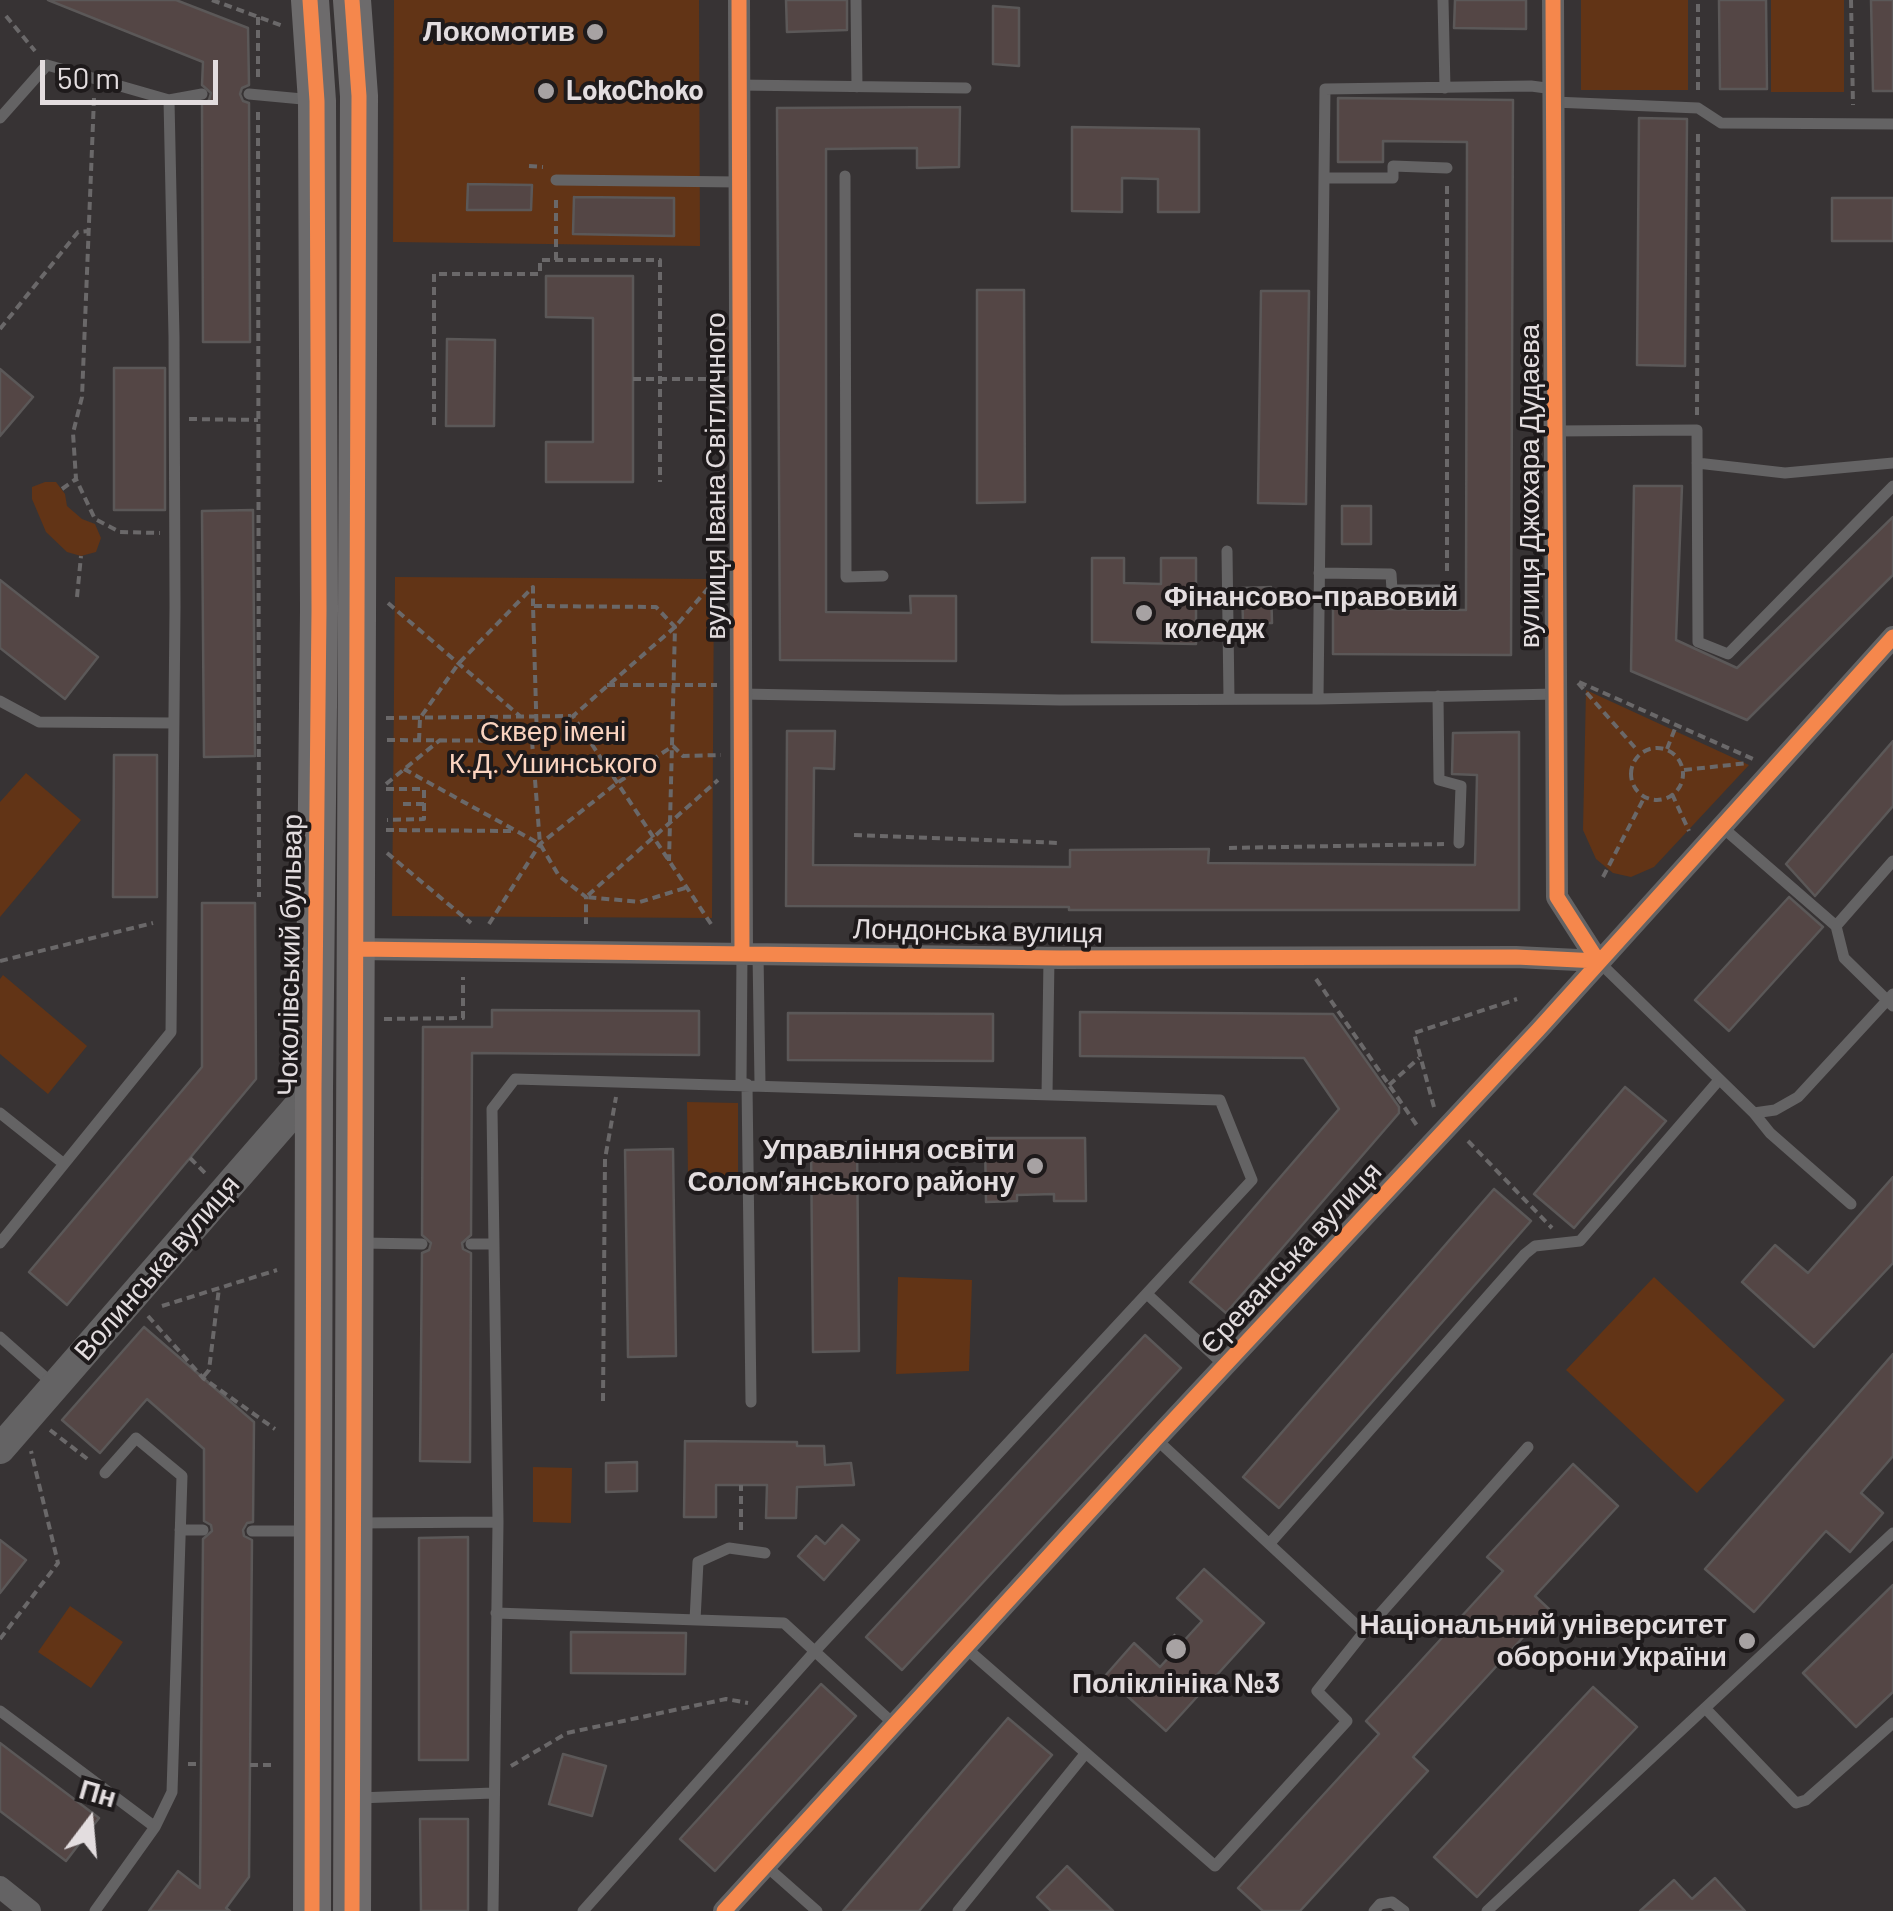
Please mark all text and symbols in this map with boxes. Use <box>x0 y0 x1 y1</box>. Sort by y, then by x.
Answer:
place label: Локомотив <box>423 15 575 49</box>
marker: Локомотив <box>584 21 606 43</box>
scale bar <box>45 40 222 102</box>
text: 50 m <box>57 59 120 95</box>
place label: LokoChoko <box>566 74 704 108</box>
marker: LokoChoko <box>535 80 557 102</box>
street label: вулиця Івана Світличного <box>699 312 733 640</box>
street label: вулиця Джохара Дудаєва <box>1513 324 1547 648</box>
place label: Фінансово-правовий коледж <box>1164 580 1458 646</box>
marker: Фінансово-правовий коледж <box>1133 602 1155 624</box>
park label: Сквер імені К.Д. Ушинського <box>449 715 657 781</box>
street label: Чоколівський бульвар <box>271 814 309 1096</box>
street label: Лондонська вулиця <box>853 912 1103 950</box>
place label: Управління освіти Солом’янського району <box>688 1133 1015 1199</box>
marker: Управління освіти Солом’янського району <box>1024 1155 1046 1177</box>
street label: Єреванська вулиця <box>1193 1155 1389 1361</box>
street label: Волинська вулиця <box>67 1168 247 1368</box>
place label: Національний університет оборони України <box>1359 1608 1727 1674</box>
marker: Національний університет оборони України <box>1736 1630 1758 1652</box>
marker: Поліклініка №3 <box>1163 1636 1189 1662</box>
place label: Поліклініка №3 <box>1072 1667 1280 1701</box>
north arrow <box>40 1771 140 1871</box>
text: Пн <box>76 1771 121 1814</box>

